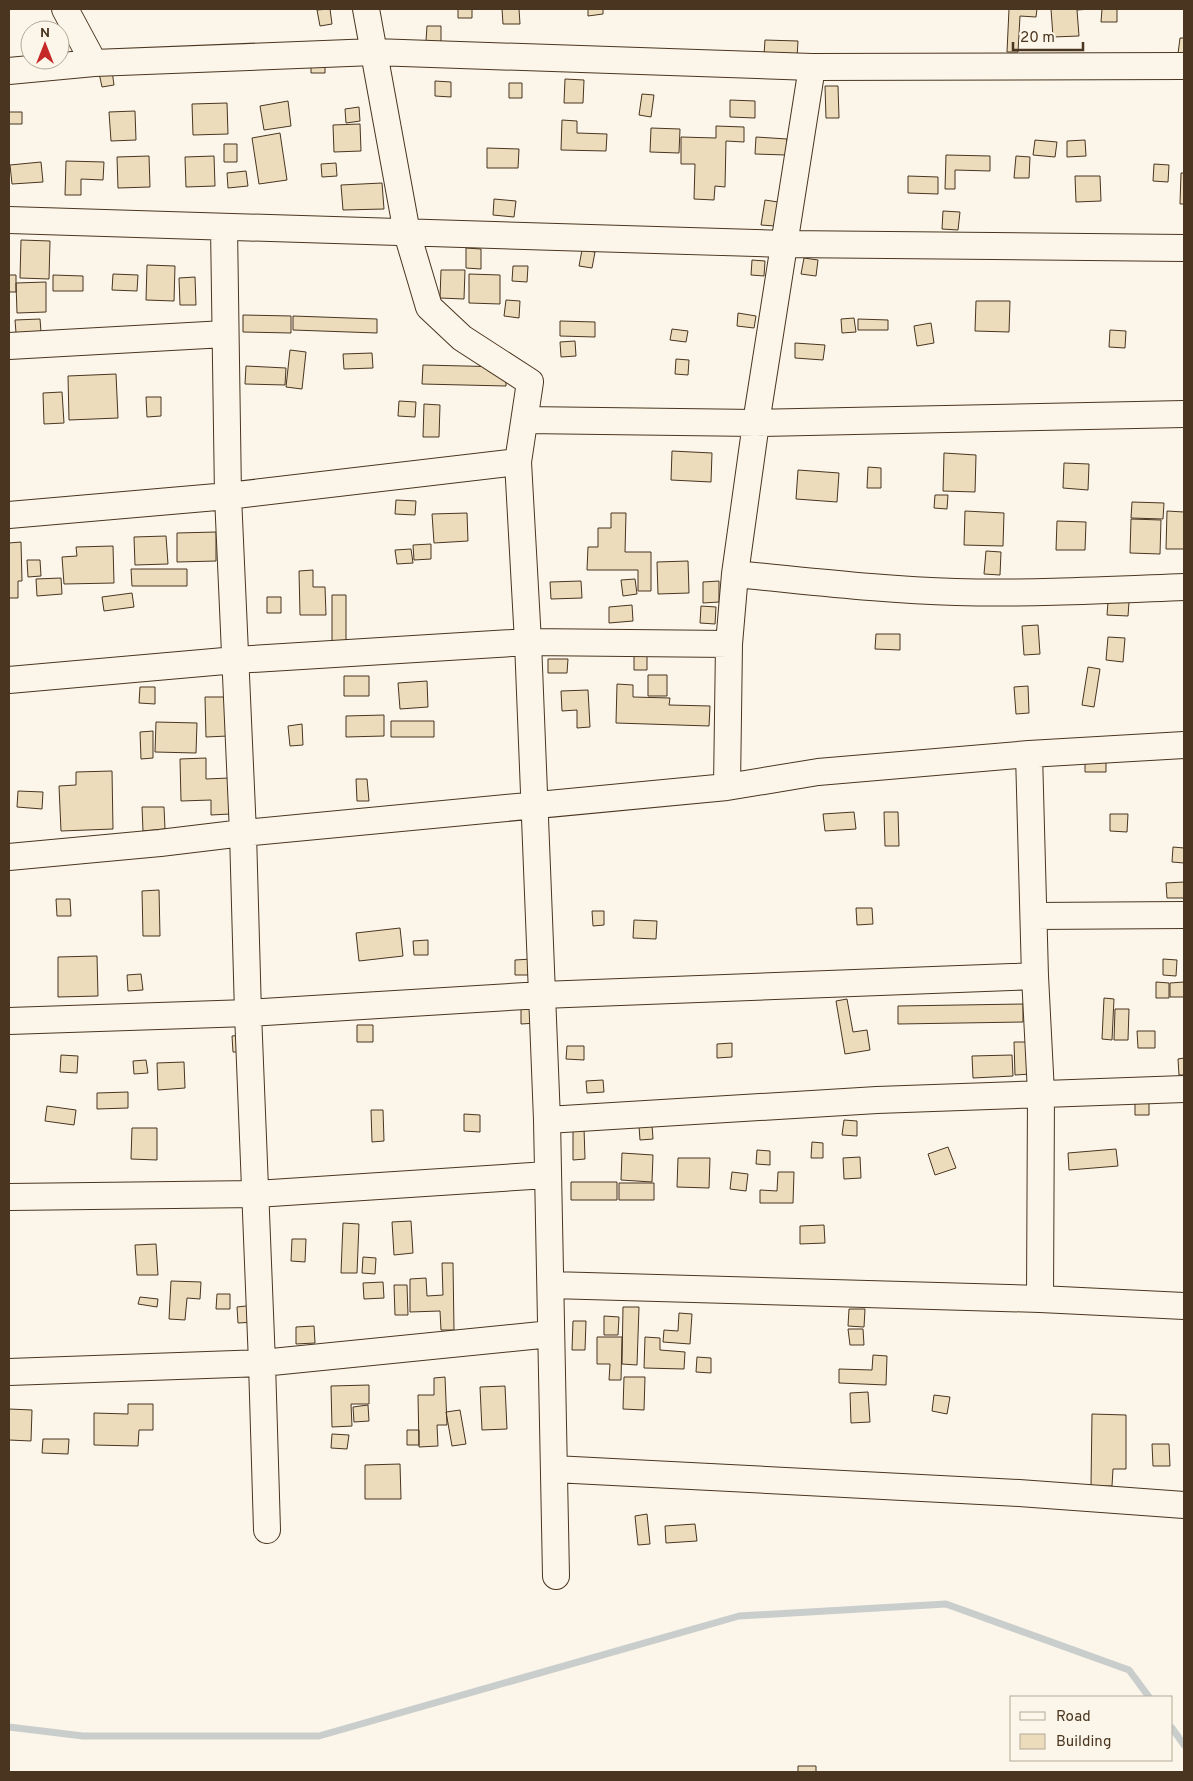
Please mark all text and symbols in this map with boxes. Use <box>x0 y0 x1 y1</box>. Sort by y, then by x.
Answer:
north arrow <box>20 20 70 70</box>
scale bar <box>1013 20 1083 52</box>
text: N <box>40 25 50 42</box>
text: 20 m <box>1020 29 1055 48</box>
legend <box>1010 1696 1173 1761</box>
text: Road <box>1056 1708 1091 1727</box>
text: Building <box>1056 1733 1111 1752</box>

